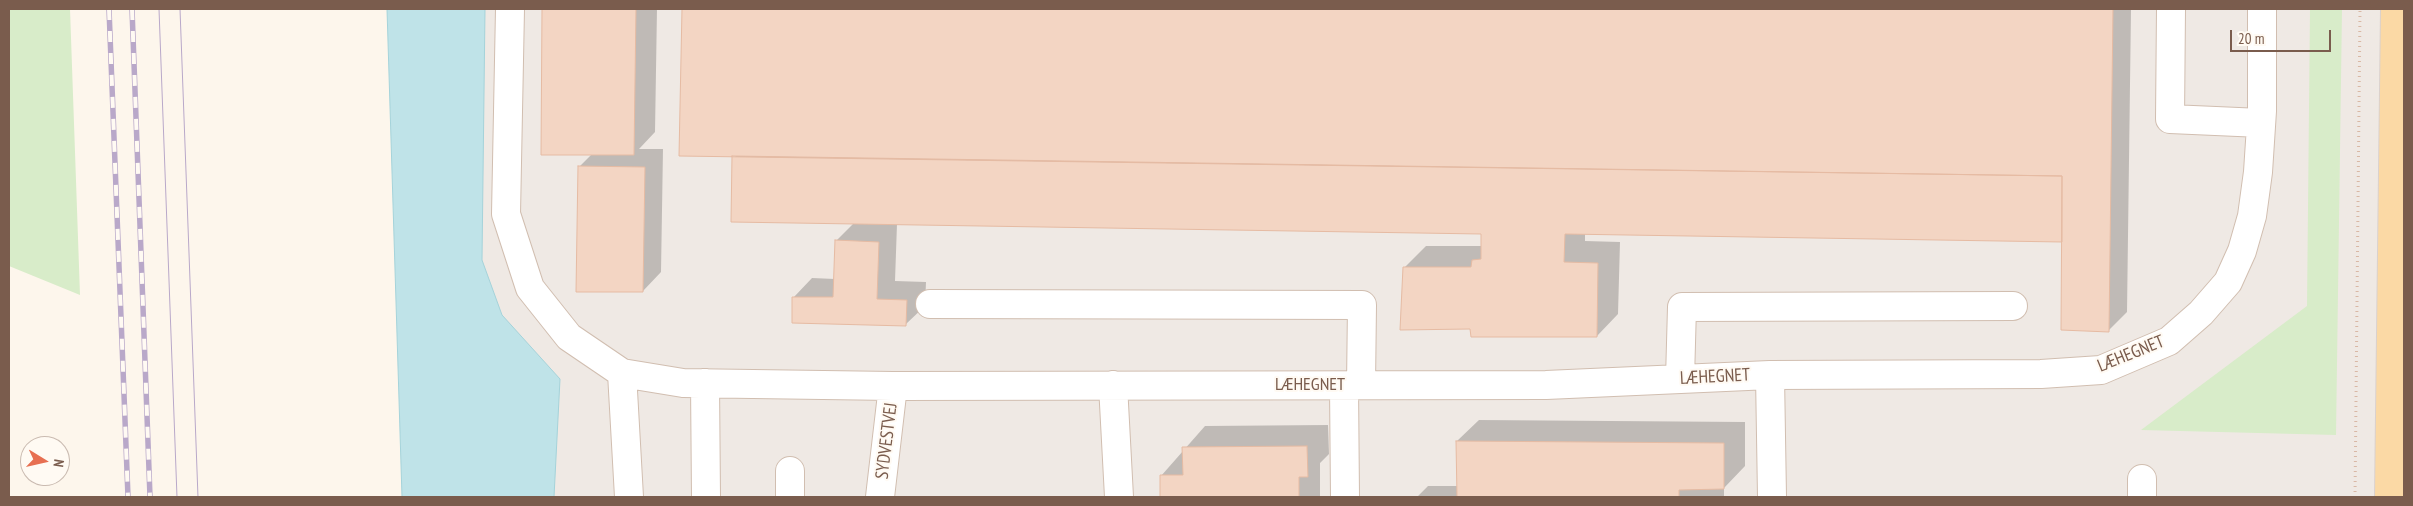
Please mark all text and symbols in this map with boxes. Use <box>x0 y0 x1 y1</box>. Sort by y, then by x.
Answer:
scale bar <box>2233 20 2334 52</box>
text: 20 m <box>2238 29 2264 48</box>
street label: LÆHEGNET <box>2094 331 2168 377</box>
street label: LÆHEGNET <box>1679 364 1751 390</box>
street label: LÆHEGNET <box>1275 374 1345 396</box>
street label: SYDVESTVEJ <box>872 401 902 481</box>
north arrow <box>20 436 70 486</box>
text: N <box>49 458 68 468</box>

